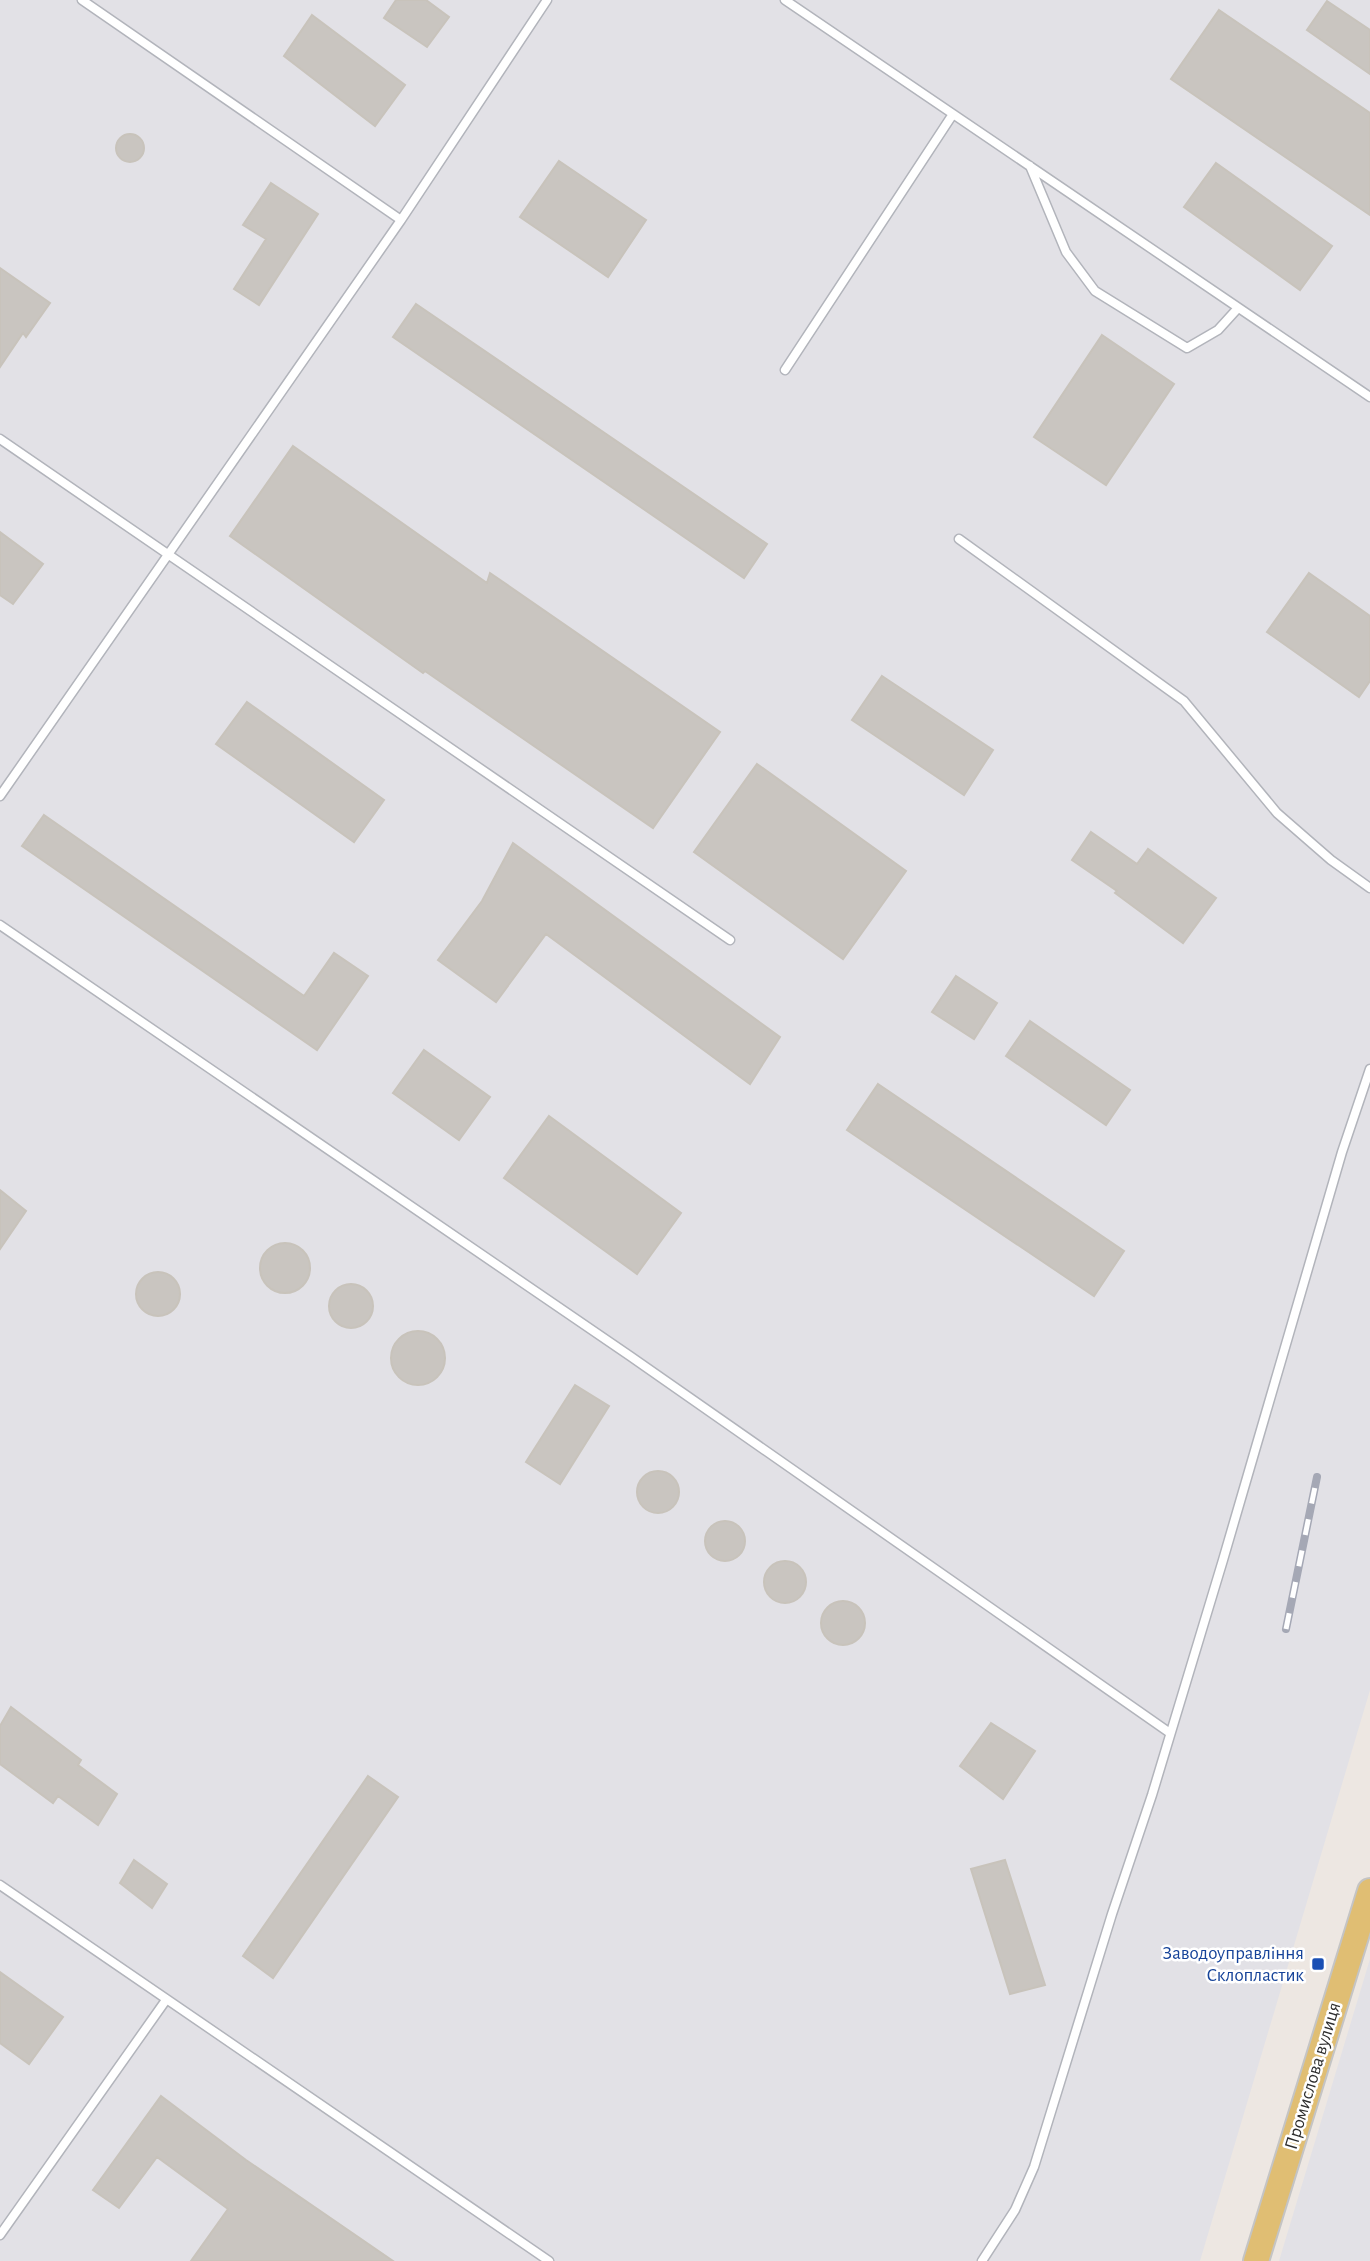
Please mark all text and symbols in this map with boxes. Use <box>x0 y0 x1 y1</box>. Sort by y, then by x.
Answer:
place label: Заводоуправління Склопластик <box>1163 1944 1304 1985</box>
marker: Заводоуправління Склопластик <box>1310 1956 1326 1972</box>
street label: Промислова вулиця <box>1282 2000 1344 2152</box>

